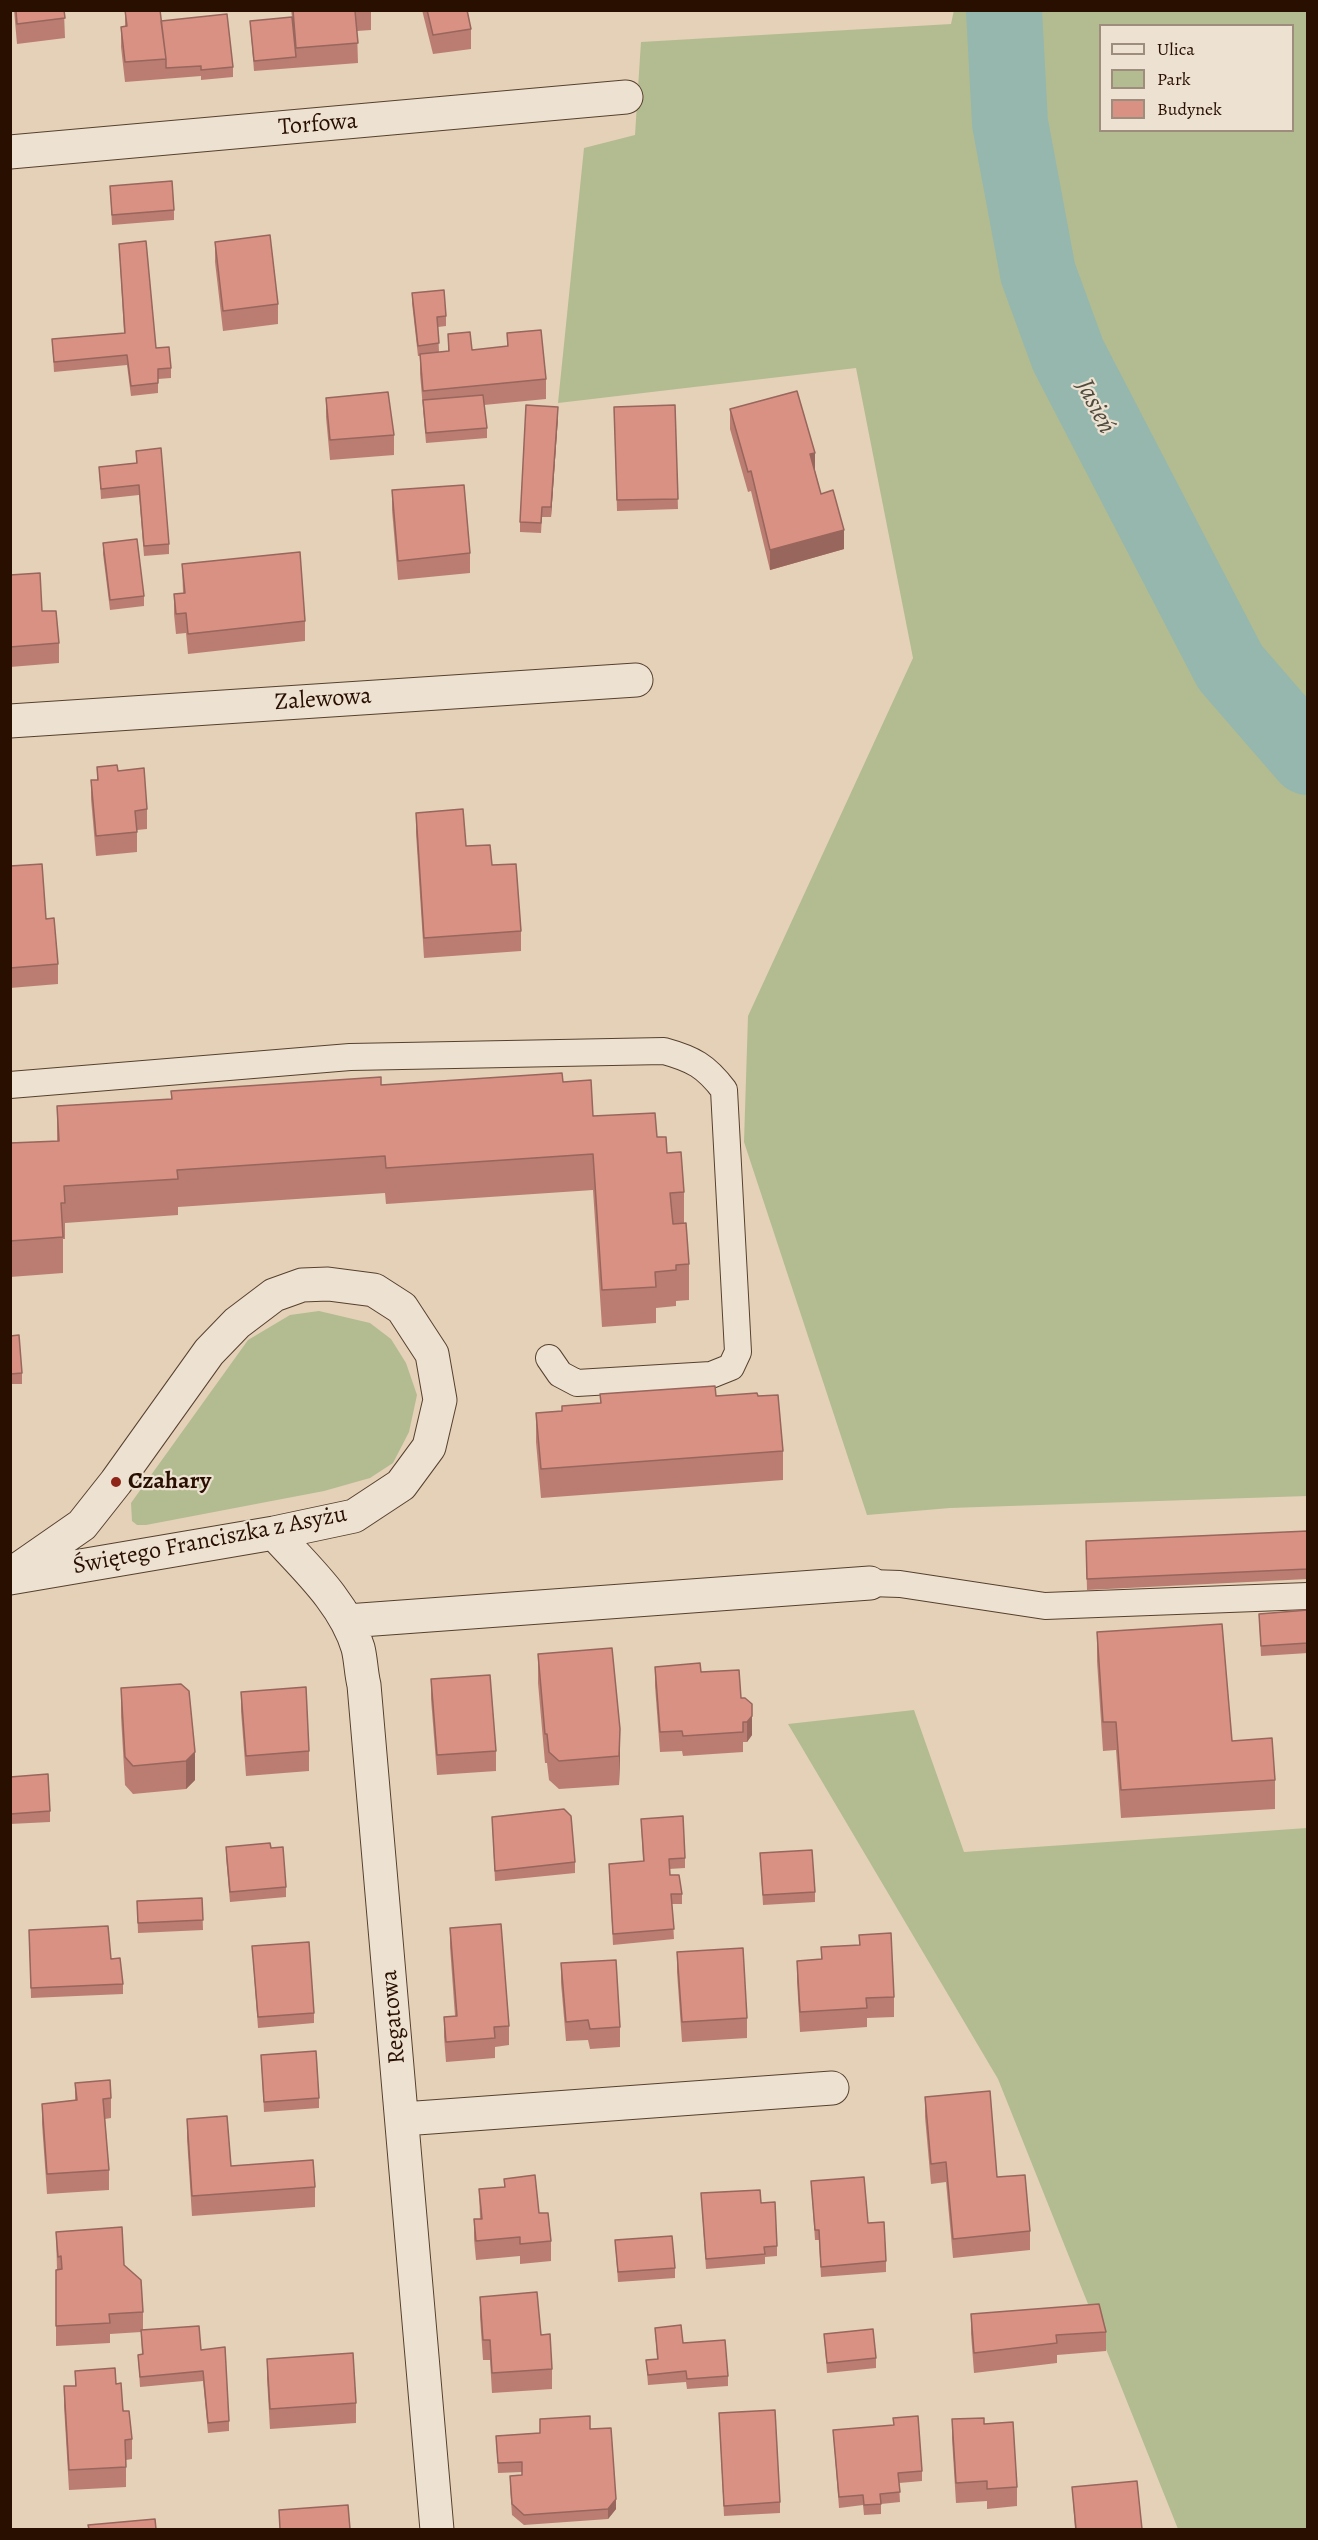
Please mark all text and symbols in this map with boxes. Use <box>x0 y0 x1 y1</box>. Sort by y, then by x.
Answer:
legend <box>1099 24 1294 132</box>
text: Ulica <box>1157 37 1195 61</box>
text: Park <box>1157 67 1191 91</box>
text: Budynek <box>1157 97 1222 121</box>
street label: Torfowa <box>277 107 359 143</box>
water label: Jasień <box>1068 375 1122 439</box>
street label: Zalewowa <box>273 682 373 718</box>
place label: Czahary <box>128 1468 211 1496</box>
marker: Czahary <box>109 1475 123 1489</box>
street label: Świętego Franciszka z Asyżu <box>71 1500 349 1582</box>
street label: Regatowa <box>376 1969 412 2065</box>

